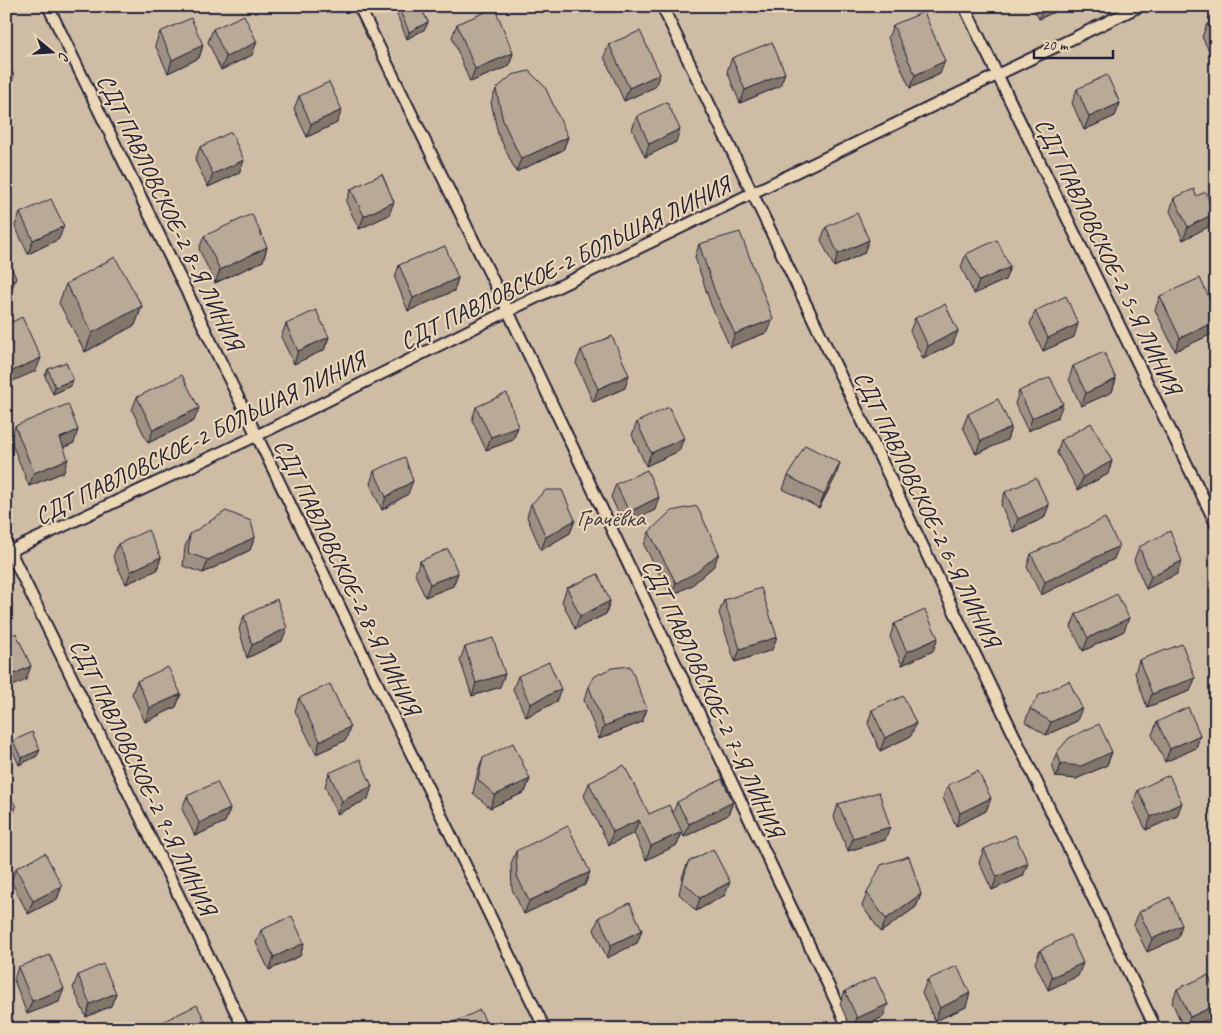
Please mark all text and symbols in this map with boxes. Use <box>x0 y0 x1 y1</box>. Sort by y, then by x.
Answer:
north arrow <box>28 28 78 78</box>
scale bar <box>1034 28 1113 60</box>
text: 20 m <box>1042 36 1069 55</box>
text: С <box>54 50 73 64</box>
street label: СДТ ПАВЛОВСКОЕ-2 8-Я ЛИНИЯ <box>90 69 252 358</box>
street label: СДТ ПАВЛОВСКОЕ-2 5-Я ЛИНИЯ <box>1028 113 1190 402</box>
street label: СДТ ПАВЛОВСКОЕ-2 БОЛЬШАЯ ЛИНИЯ <box>395 168 738 356</box>
street label: СДТ ПАВЛОВСКОЕ-2 БОЛЬШАЯ ЛИНИЯ <box>30 343 373 531</box>
street label: СДТ ПАВЛОВСКОЕ-2 6-Я ЛИНИЯ <box>847 366 1009 655</box>
street label: СДТ ПАВЛОВСКОЕ-2 8-Я ЛИНИЯ <box>267 434 429 723</box>
park label: Грачёвка <box>577 503 647 533</box>
street label: СДТ ПАВЛОВСКОЕ-2 7-Я ЛИНИЯ <box>635 554 792 845</box>
street label: СДТ ПАВЛОВСКОЕ-2 9-Я ЛИНИЯ <box>63 634 225 923</box>

